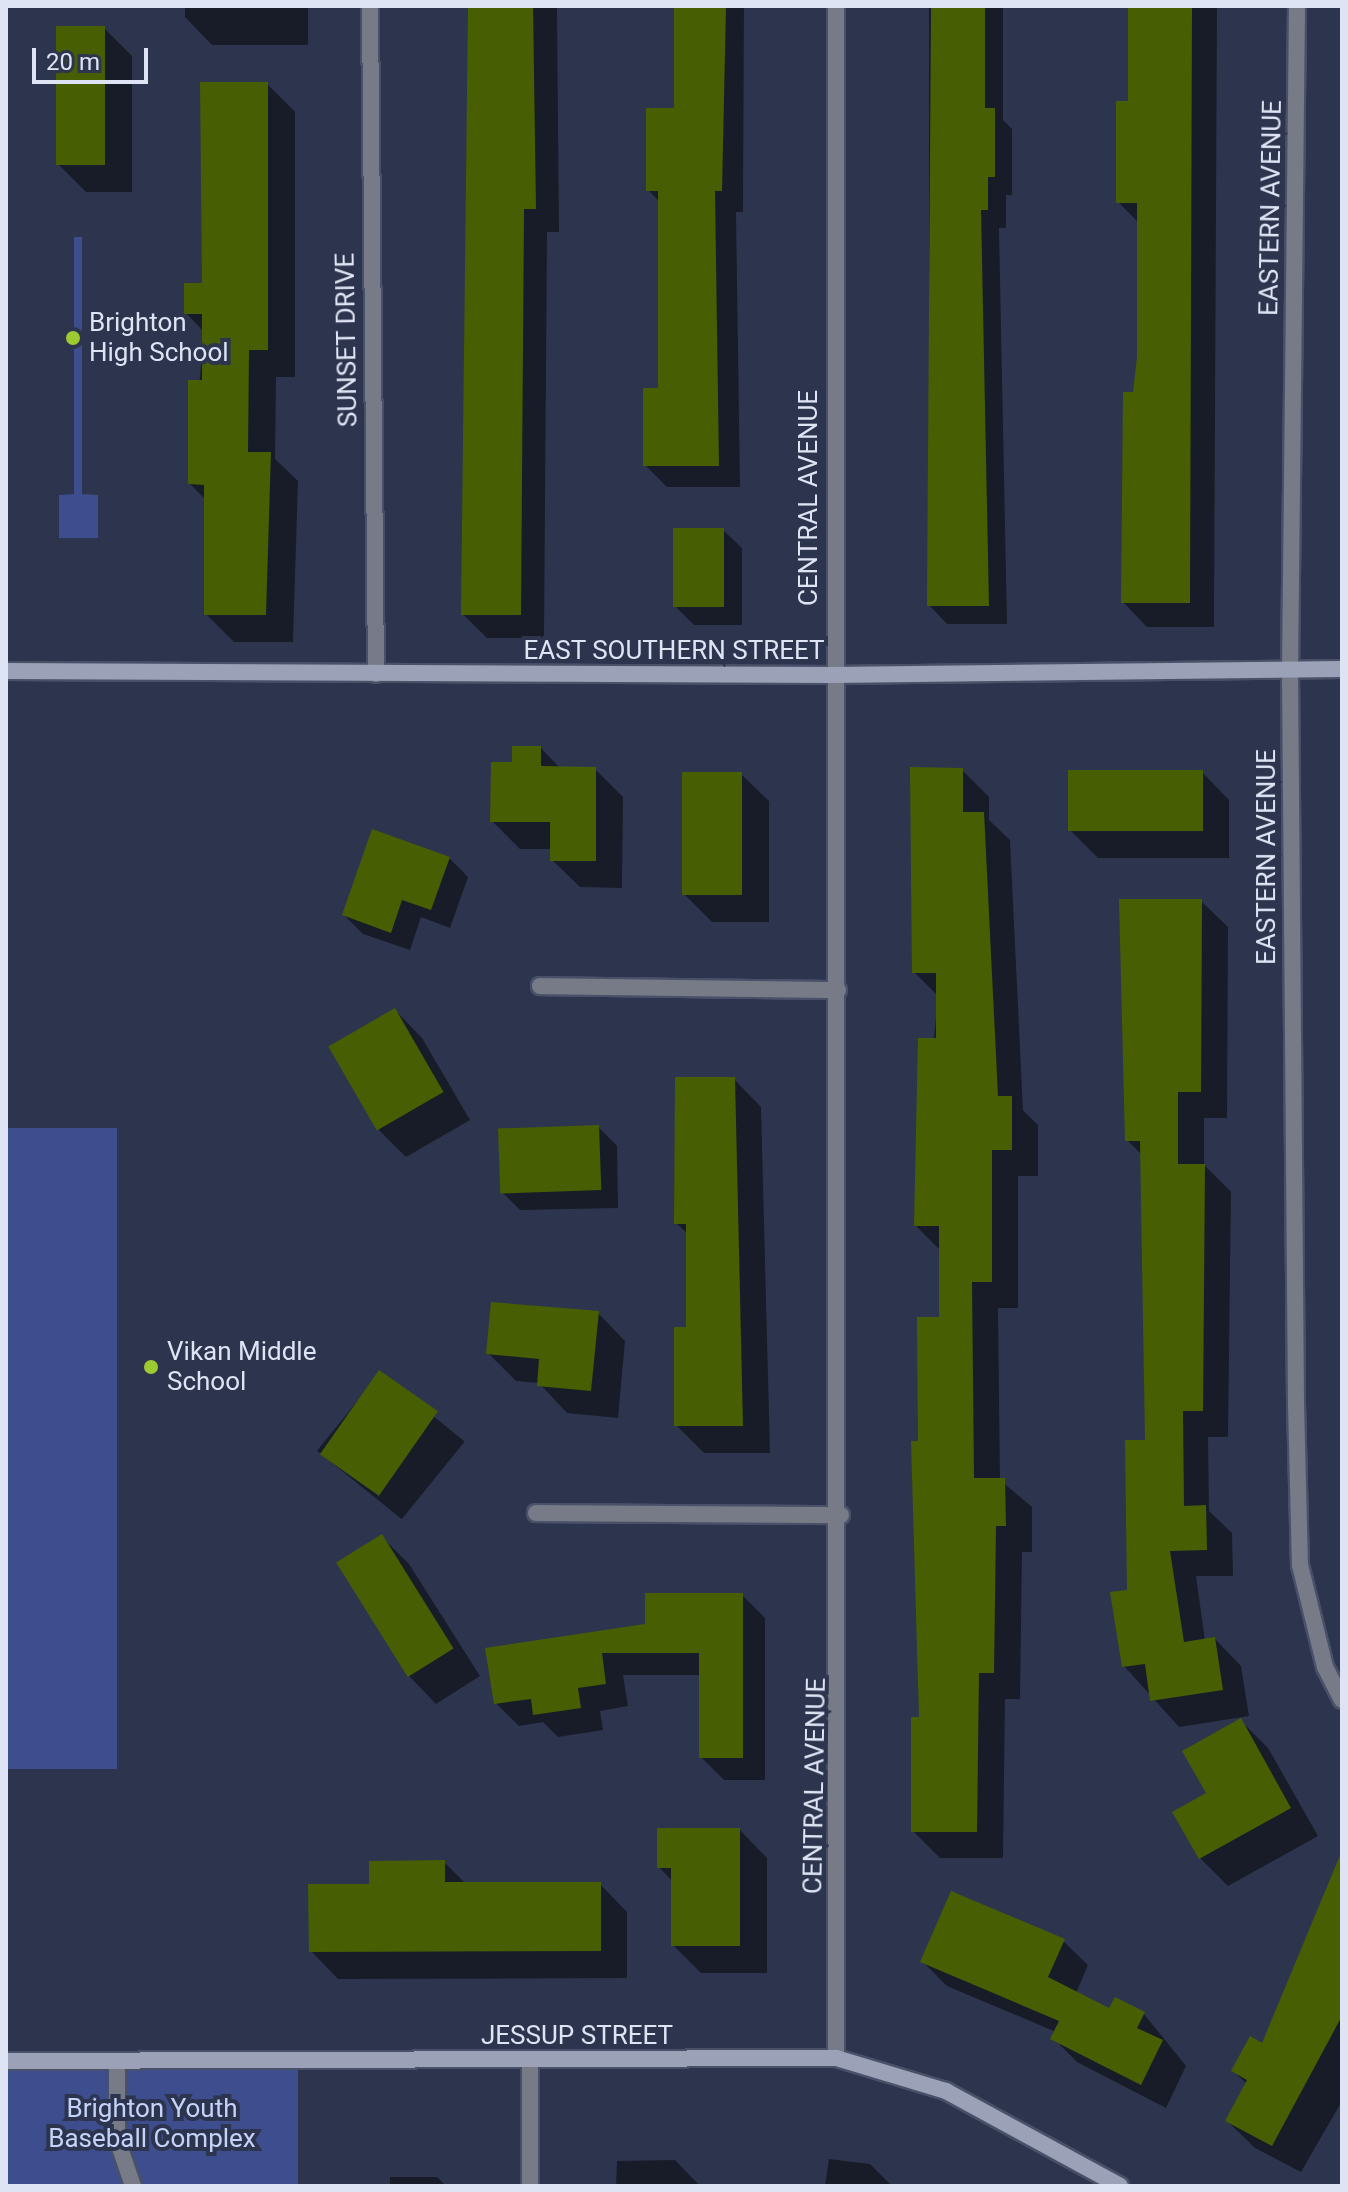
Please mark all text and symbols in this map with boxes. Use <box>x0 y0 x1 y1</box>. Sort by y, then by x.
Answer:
scale bar <box>36 32 152 82</box>
text: 20 m <box>46 48 100 76</box>
street label: EASTERN AVENUE <box>1254 100 1288 316</box>
street label: SUNSET DRIVE <box>330 252 364 428</box>
place label: Brighton High School <box>89 307 229 368</box>
marker: Brighton High School <box>64 329 82 347</box>
street label: CENTRAL AVENUE <box>793 390 825 606</box>
street label: EAST SOUTHERN STREET <box>523 635 825 667</box>
street label: EASTERN AVENUE <box>1251 749 1283 965</box>
place label: Vikan Middle School <box>167 1336 316 1398</box>
marker: Vikan Middle School <box>142 1358 160 1376</box>
street label: CENTRAL AVENUE <box>798 1678 832 1894</box>
street label: JESSUP STREET <box>481 2020 673 2052</box>
park label: Brighton Youth Baseball Complex <box>48 2093 256 2154</box>

